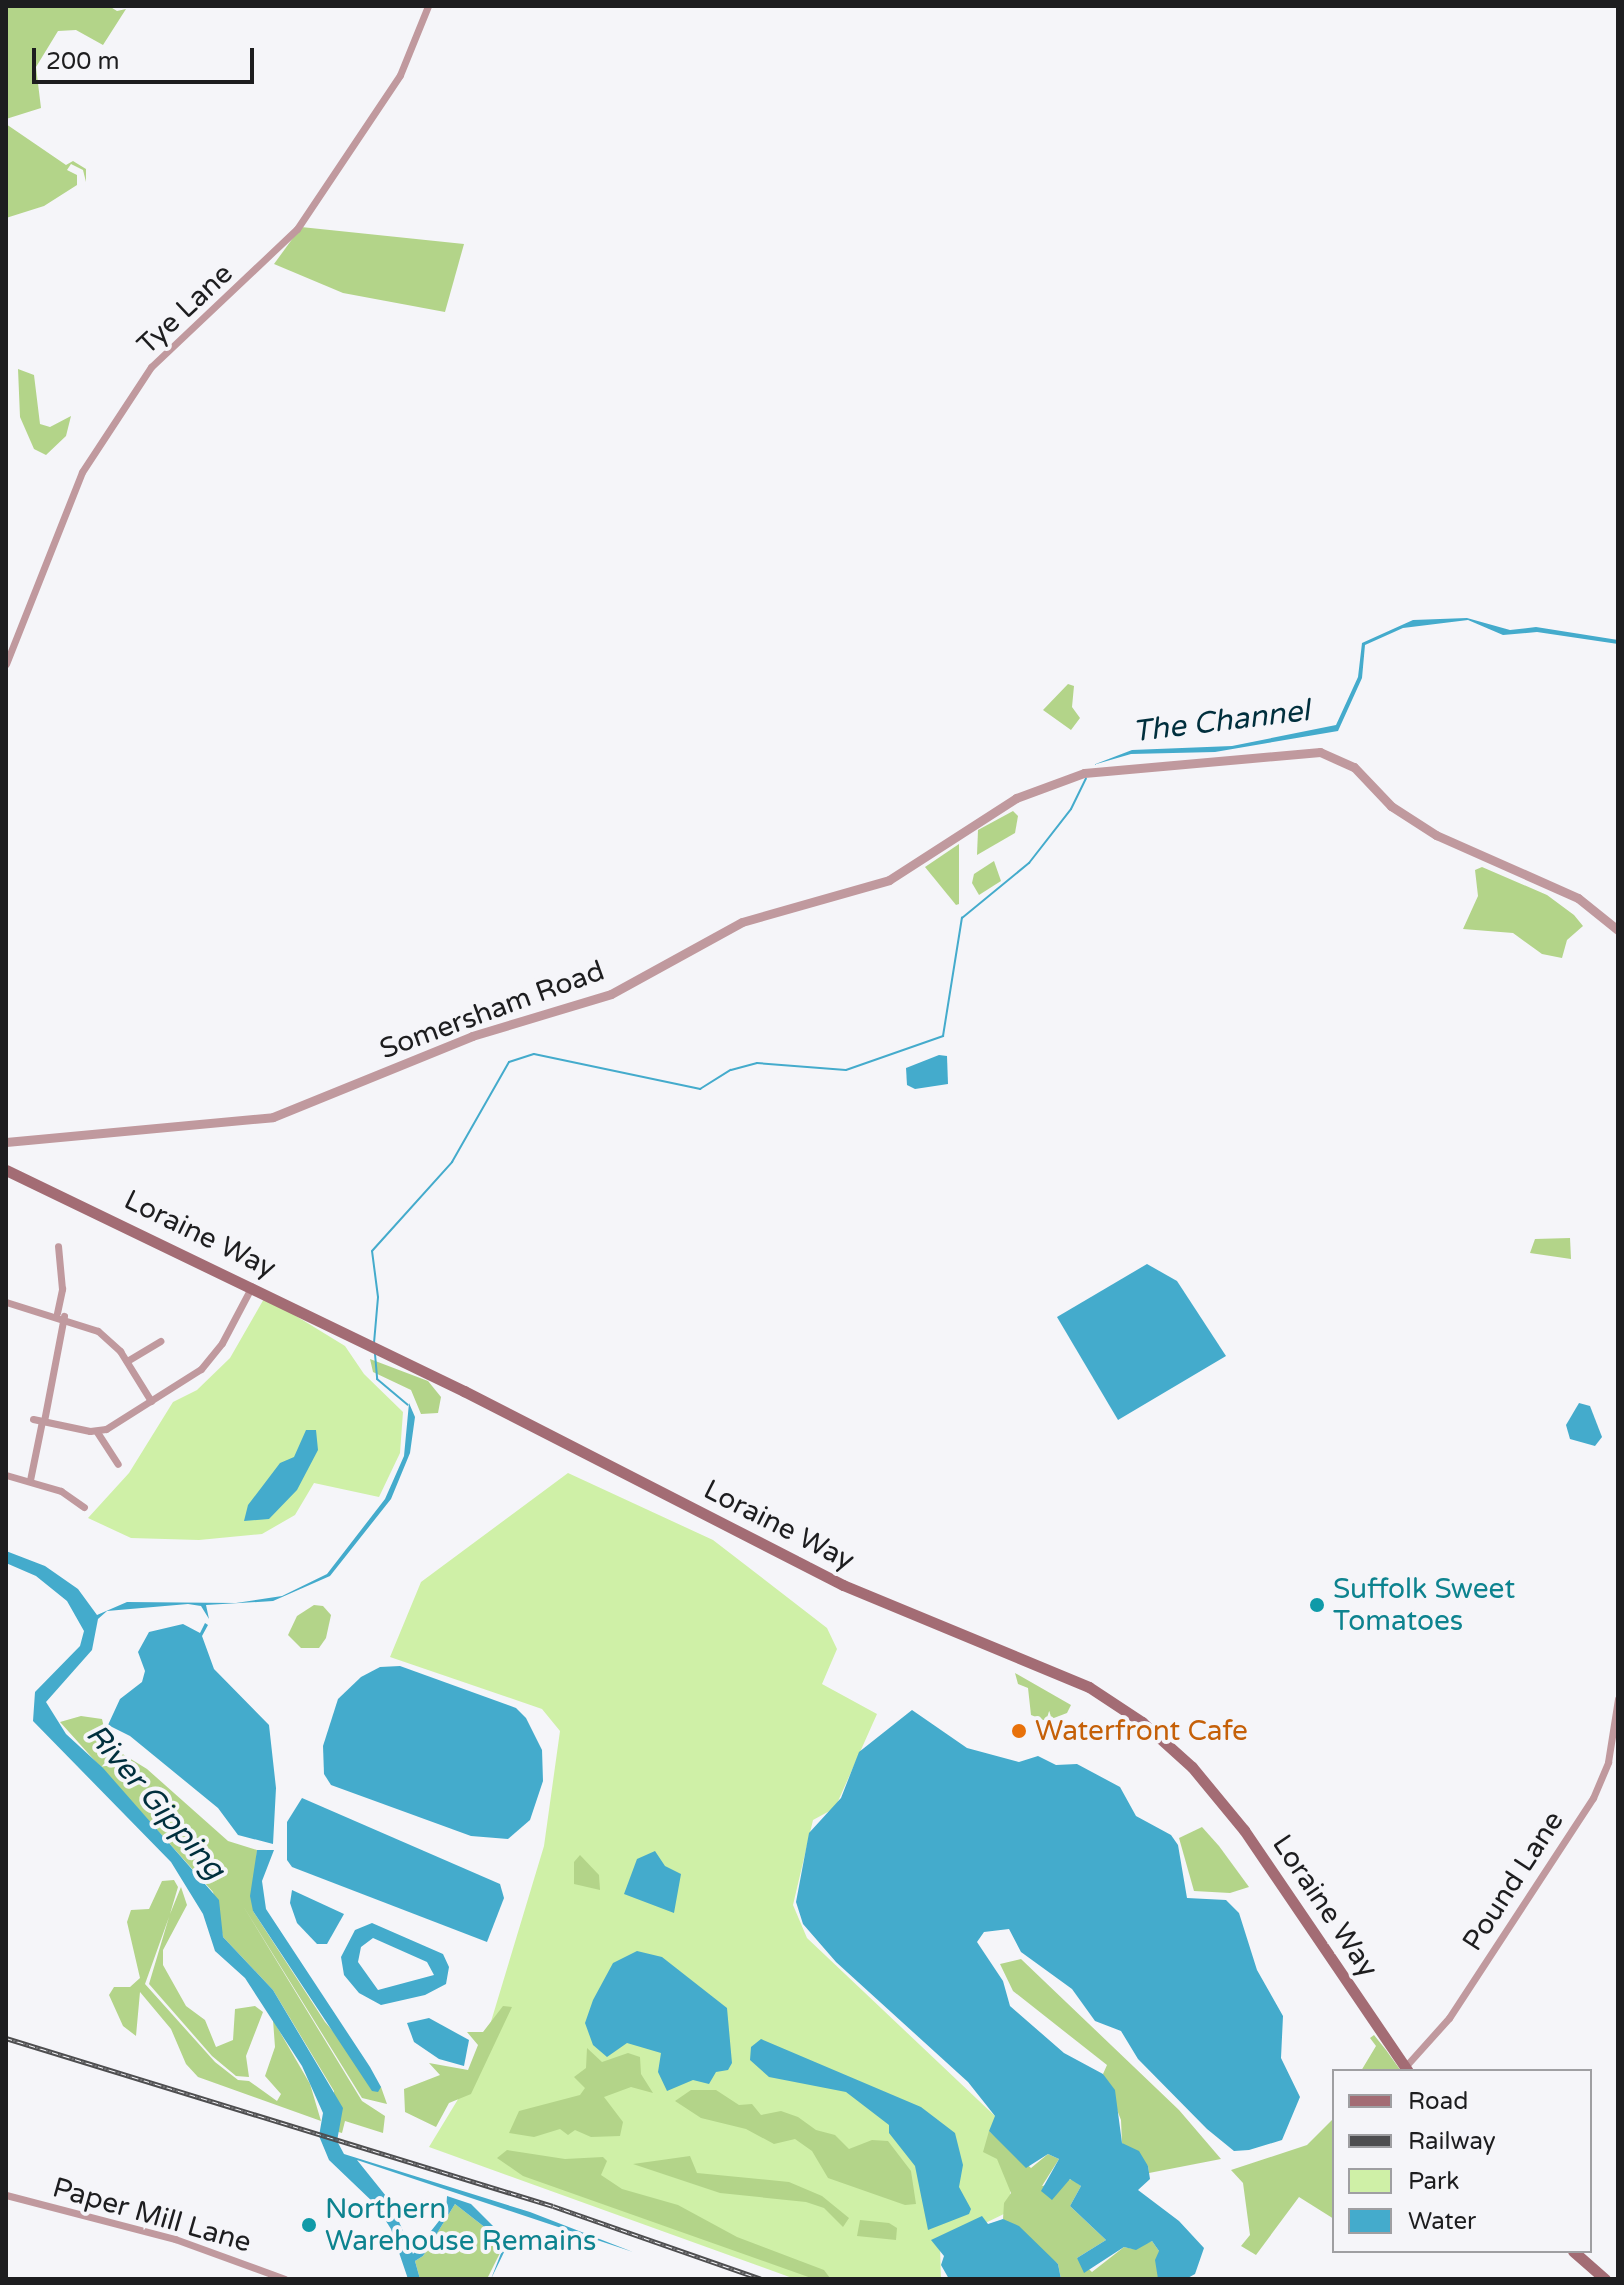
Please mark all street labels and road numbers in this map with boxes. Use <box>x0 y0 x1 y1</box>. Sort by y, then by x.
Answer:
street label: Tye Lane <box>130 257 240 361</box>
street label: Somersham Road <box>375 954 609 1066</box>
street label: Loraine Way <box>119 1183 281 1285</box>
street label: Loraine Way <box>698 1473 860 1577</box>
street label: Pound Lane <box>1456 1805 1570 1957</box>
street label: Loraine Way <box>1265 1828 1385 1984</box>
street label: Paper Mill Lane <box>49 2171 255 2259</box>

